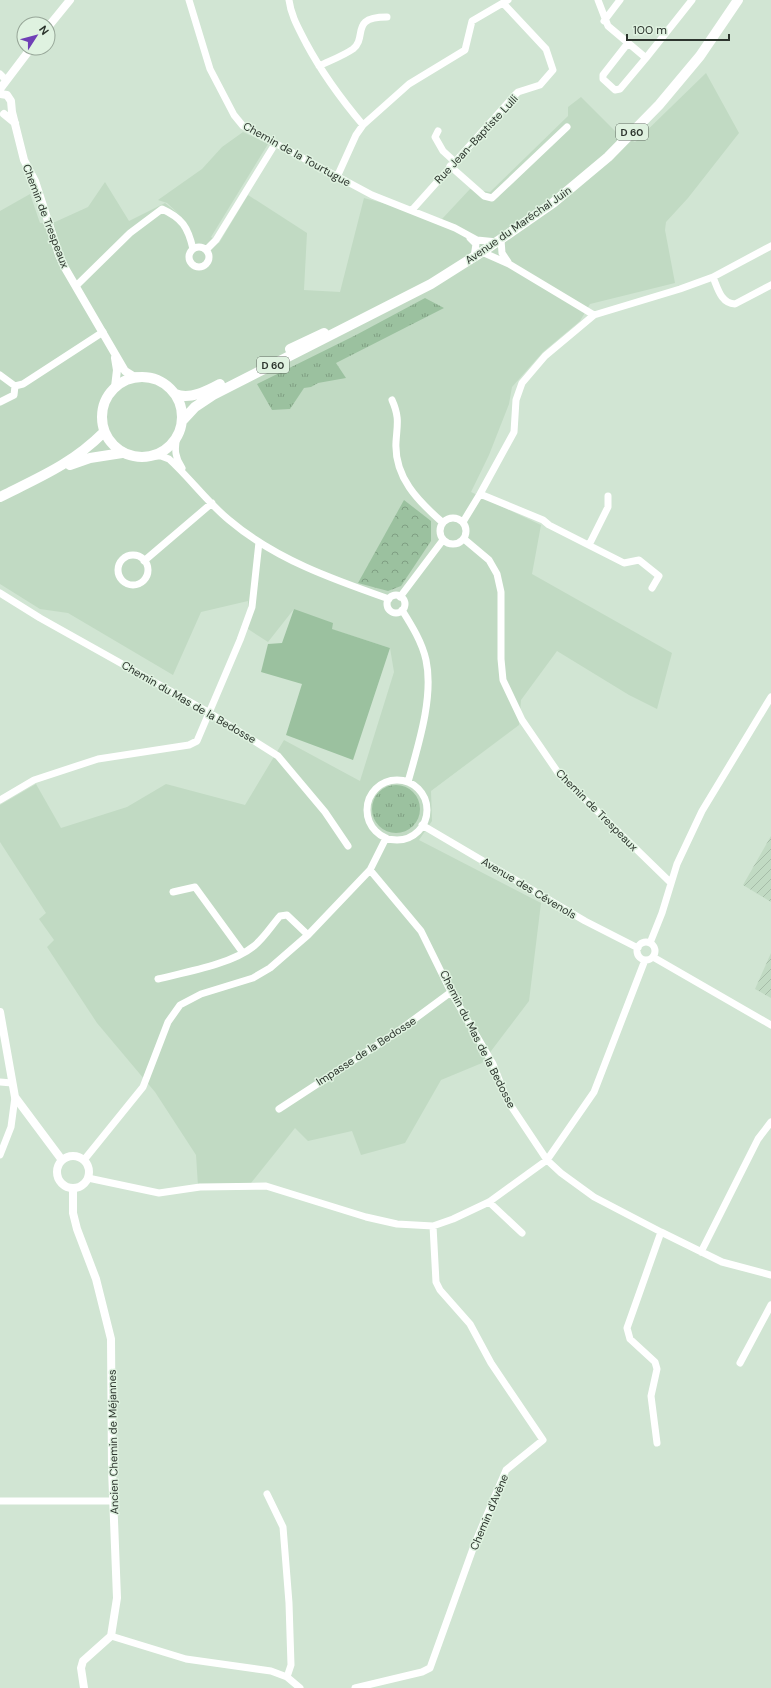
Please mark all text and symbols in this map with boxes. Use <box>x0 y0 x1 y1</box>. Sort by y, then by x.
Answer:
north arrow <box>16 16 56 56</box>
scale bar <box>627 16 729 42</box>
text: 100 m <box>633 22 667 38</box>
text: N <box>36 23 52 37</box>
street label: Rue Jean-Baptiste Lulli <box>431 92 521 186</box>
street label: Chemin de la Tourtugue <box>241 119 353 189</box>
road number: D 60 <box>616 124 648 140</box>
street label: Chemin de Trespeaux <box>20 162 72 270</box>
street label: Avenue du Maréchal Juin <box>462 183 574 267</box>
road number: D 60 <box>257 357 289 373</box>
street label: Chemin du Mas de la Bedosse <box>119 658 259 746</box>
street label: Chemin de Trespeaux <box>553 766 641 854</box>
street label: Avenue des Cévenols <box>479 854 579 922</box>
street label: Chemin du Mas de la Bedosse <box>437 968 519 1110</box>
street label: Impasse de la Bedosse <box>313 1013 419 1089</box>
street label: Ancien Chemin de Méjannes <box>105 1369 121 1515</box>
street label: Chemin d'Avène <box>467 1472 511 1552</box>

